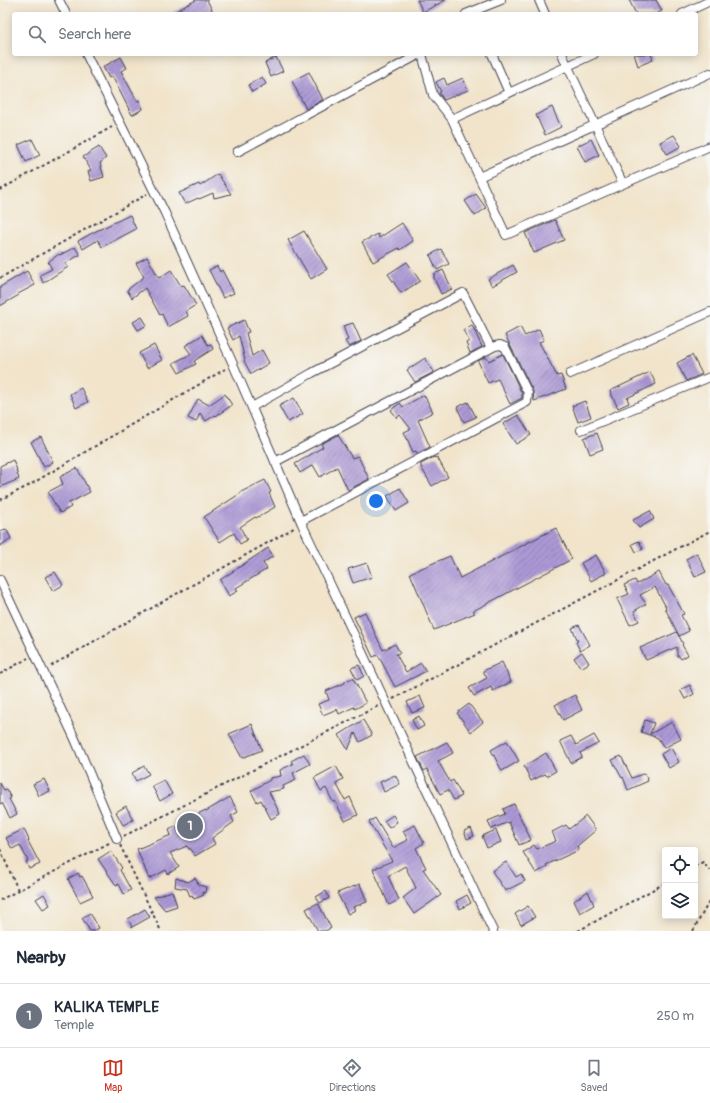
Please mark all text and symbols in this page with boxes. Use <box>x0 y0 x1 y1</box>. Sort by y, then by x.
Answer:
search box <box>12 12 698 56</box>
icon: search <box>26 23 48 45</box>
text: Search here <box>58 25 131 44</box>
your location <box>366 491 386 511</box>
pin: 1 <box>177 811 203 841</box>
map controls <box>662 847 698 919</box>
button: locate <box>662 847 698 883</box>
button: layers <box>662 883 698 919</box>
text: Nearby <box>16 947 65 968</box>
text: KALIKA TEMPLE <box>54 998 159 1017</box>
text: 1 <box>26 1008 32 1024</box>
text: 250 m <box>656 1008 694 1024</box>
text: Temple <box>54 1017 94 1033</box>
tab: Map <box>102 1057 124 1094</box>
tab: Directions <box>329 1057 376 1094</box>
tab: Saved <box>580 1057 608 1094</box>

